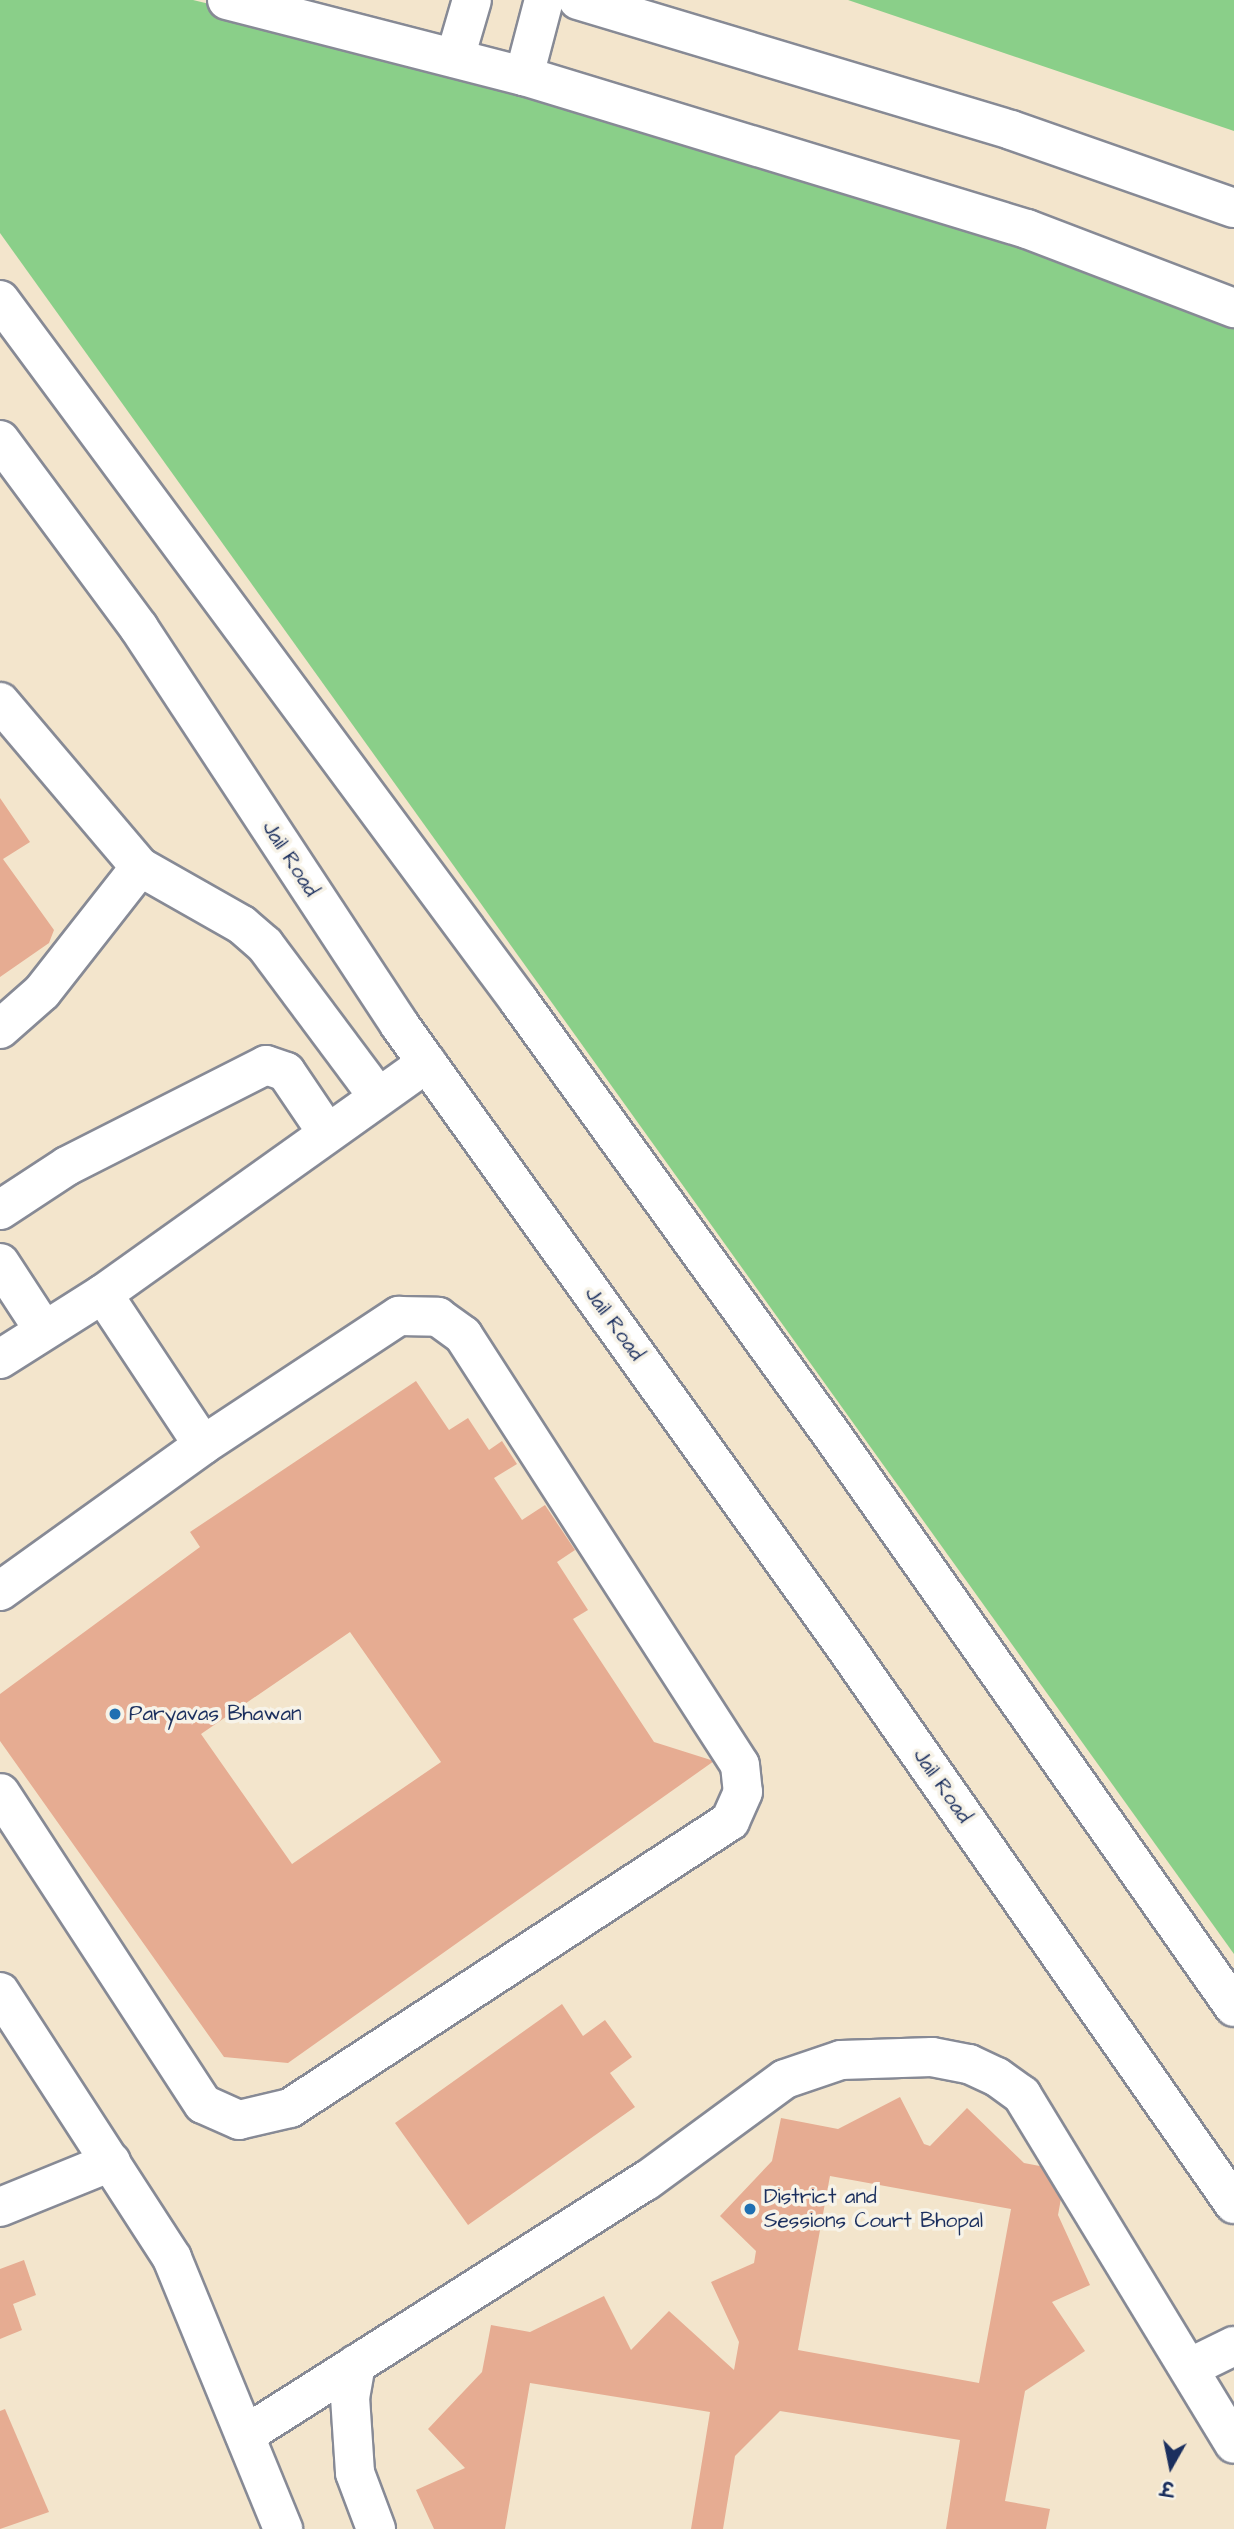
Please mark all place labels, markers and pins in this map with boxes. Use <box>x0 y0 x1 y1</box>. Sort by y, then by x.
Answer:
place label: Paryavas Bhawan <box>129 1701 302 1727</box>
marker: Paryavas Bhawan <box>107 1706 123 1722</box>
place label: District and Sessions Court Bhopal <box>764 2184 983 2234</box>
marker: District and Sessions Court Bhopal <box>742 2201 758 2217</box>

